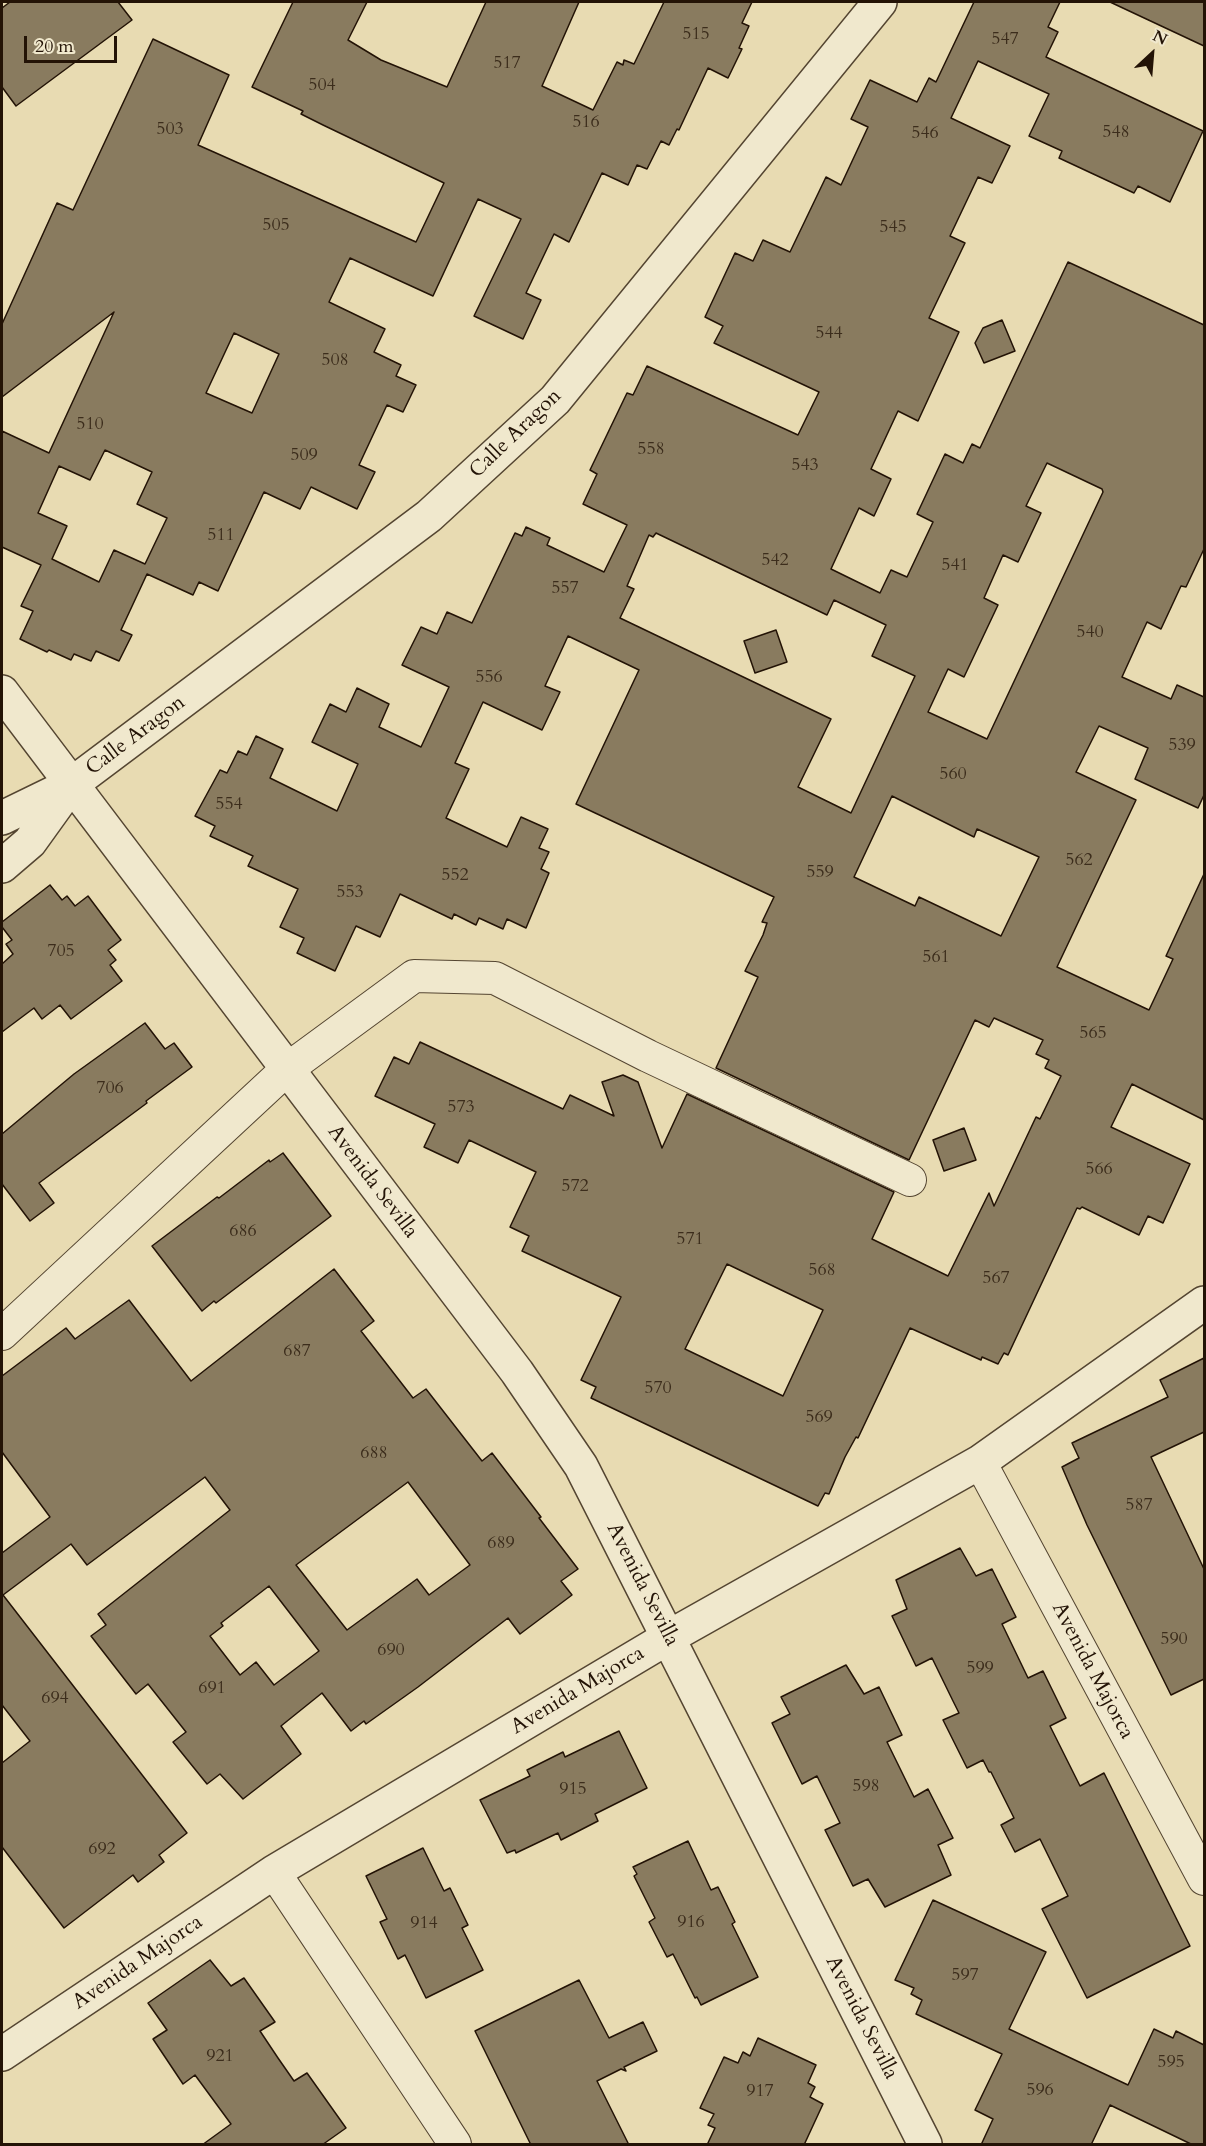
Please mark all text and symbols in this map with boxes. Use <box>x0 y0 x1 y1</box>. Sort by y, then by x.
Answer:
scale bar <box>27 24 120 62</box>
house number: 515 <box>682 24 710 46</box>
north arrow <box>1122 24 1182 84</box>
text: N <box>1149 25 1171 51</box>
house number: 547 <box>991 29 1019 51</box>
text: 20 m <box>35 34 74 59</box>
house number: 517 <box>493 53 521 75</box>
house number: 504 <box>308 75 336 97</box>
house number: 516 <box>572 112 600 134</box>
house number: 503 <box>156 119 184 141</box>
house number: 548 <box>1102 122 1130 144</box>
house number: 546 <box>911 123 939 145</box>
house number: 505 <box>262 215 290 237</box>
house number: 545 <box>879 217 907 239</box>
house number: 544 <box>815 323 843 345</box>
house number: 508 <box>321 350 349 372</box>
street label: Calle Aragon <box>465 384 567 484</box>
house number: 510 <box>76 414 104 436</box>
house number: 558 <box>637 439 665 461</box>
house number: 509 <box>290 445 318 467</box>
house number: 543 <box>791 455 819 477</box>
house number: 511 <box>207 525 235 547</box>
house number: 542 <box>761 550 789 572</box>
house number: 541 <box>941 555 969 577</box>
house number: 557 <box>551 578 579 600</box>
house number: 540 <box>1076 622 1104 644</box>
house number: 556 <box>475 667 503 689</box>
street label: Calle Aragon <box>81 691 191 781</box>
house number: 539 <box>1168 735 1196 757</box>
house number: 560 <box>939 764 967 786</box>
house number: 554 <box>215 794 243 816</box>
house number: 562 <box>1065 850 1093 872</box>
house number: 559 <box>806 862 834 884</box>
house number: 552 <box>441 865 469 887</box>
house number: 553 <box>336 882 364 904</box>
house number: 705 <box>47 941 75 963</box>
house number: 561 <box>922 947 950 969</box>
house number: 565 <box>1079 1023 1107 1045</box>
house number: 706 <box>96 1078 124 1100</box>
house number: 573 <box>447 1097 475 1119</box>
street label: Avenida Sevilla <box>321 1120 423 1244</box>
house number: 566 <box>1085 1159 1113 1181</box>
house number: 572 <box>561 1176 589 1198</box>
house number: 686 <box>229 1221 257 1243</box>
house number: 571 <box>676 1229 704 1251</box>
house number: 568 <box>808 1260 836 1282</box>
house number: 567 <box>982 1268 1010 1290</box>
house number: 687 <box>283 1341 311 1363</box>
house number: 570 <box>644 1378 672 1400</box>
house number: 569 <box>805 1407 833 1429</box>
house number: 688 <box>360 1443 388 1465</box>
house number: 587 <box>1125 1495 1153 1517</box>
street label: Avenida Sevilla <box>600 1519 684 1651</box>
house number: 689 <box>487 1533 515 1555</box>
street label: Avenida Majorca <box>1045 1598 1139 1744</box>
house number: 590 <box>1160 1629 1188 1651</box>
house number: 690 <box>377 1640 405 1662</box>
street label: Avenida Majorca <box>507 1641 649 1741</box>
house number: 599 <box>966 1658 994 1680</box>
house number: 691 <box>198 1678 226 1700</box>
house number: 694 <box>41 1688 69 1710</box>
house number: 598 <box>852 1776 880 1798</box>
house number: 915 <box>559 1779 587 1801</box>
house number: 692 <box>88 1839 116 1861</box>
street label: Avenida Majorca <box>68 1910 208 2016</box>
house number: 916 <box>677 1912 705 1934</box>
house number: 914 <box>410 1913 438 1935</box>
street label: Avenida Sevilla <box>819 1952 903 2084</box>
house number: 597 <box>951 1965 979 1987</box>
house number: 921 <box>206 2046 234 2068</box>
house number: 595 <box>1157 2052 1185 2074</box>
house number: 596 <box>1026 2080 1054 2102</box>
house number: 917 <box>746 2081 774 2103</box>

